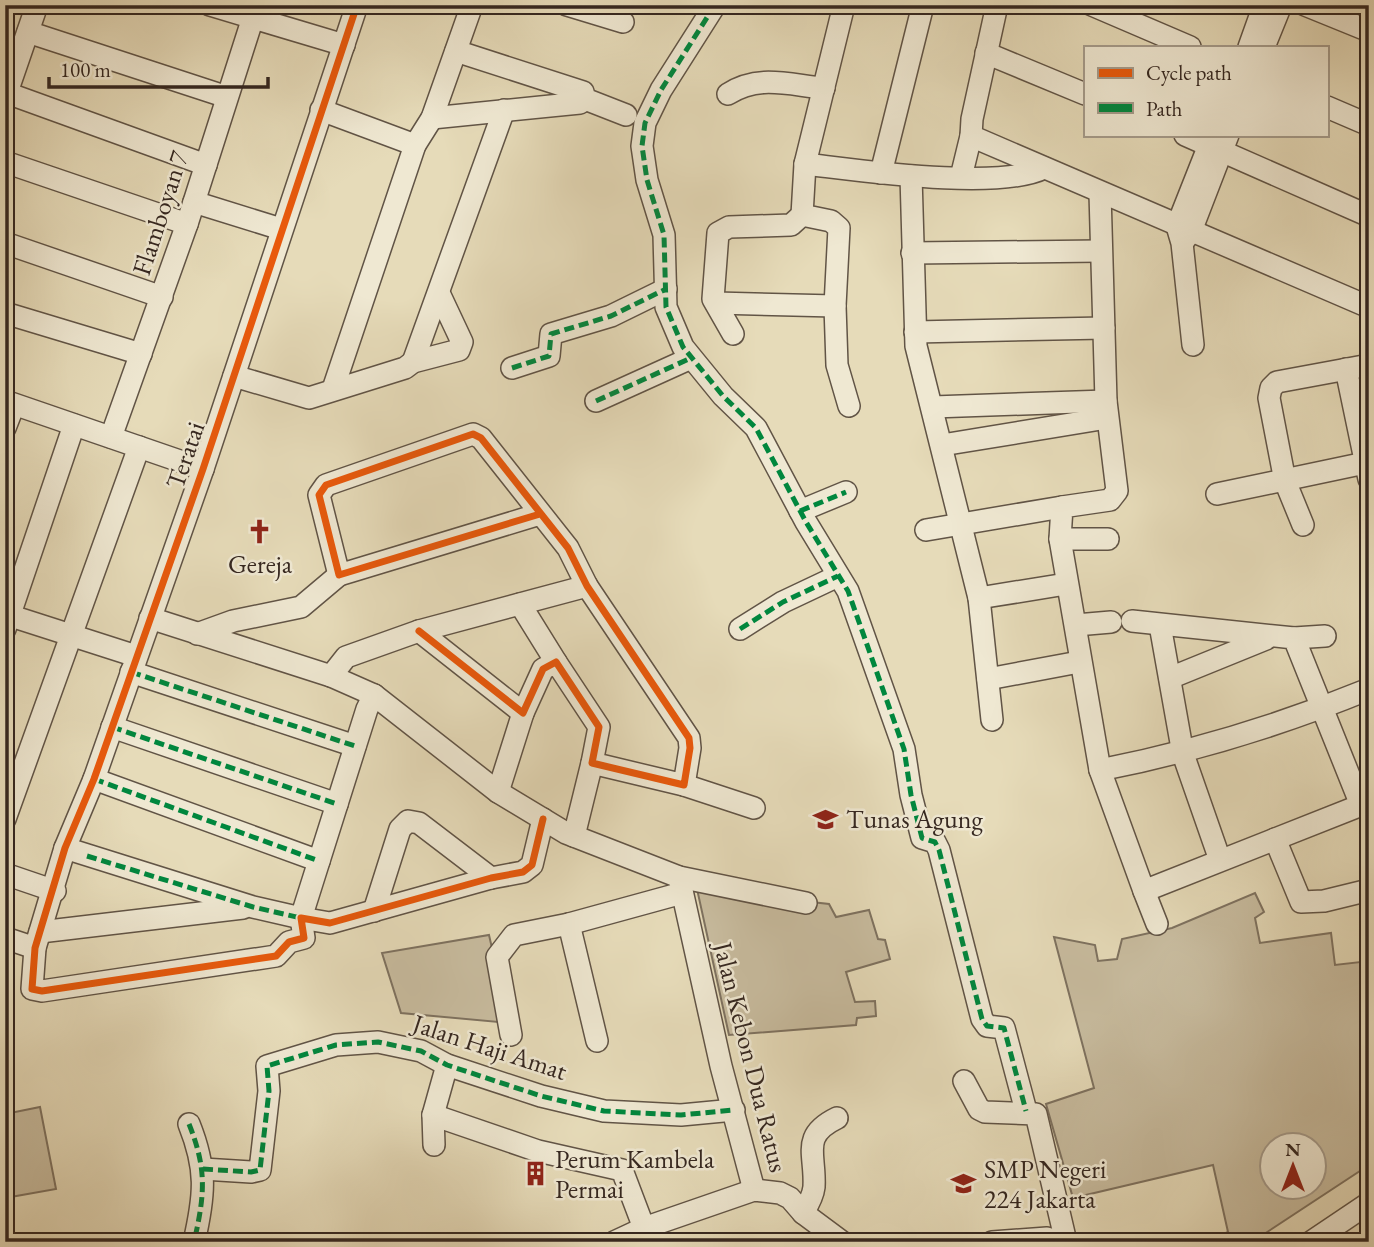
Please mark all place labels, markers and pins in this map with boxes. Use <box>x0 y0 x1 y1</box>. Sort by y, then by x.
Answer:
church icon: Gereja <box>246 518 274 546</box>
place label: Gereja <box>228 547 293 581</box>
place label: Tunas Agung <box>846 802 984 836</box>
school or university icon: Tunas Agung <box>812 805 840 833</box>
place label: Perum Kambela Permai <box>555 1142 715 1206</box>
place label: SMP Negeri 224 Jakarta <box>984 1152 1106 1216</box>
building icon: Perum Kambela Permai <box>521 1160 549 1188</box>
school or university icon: SMP Negeri 224 Jakarta <box>950 1170 978 1198</box>

